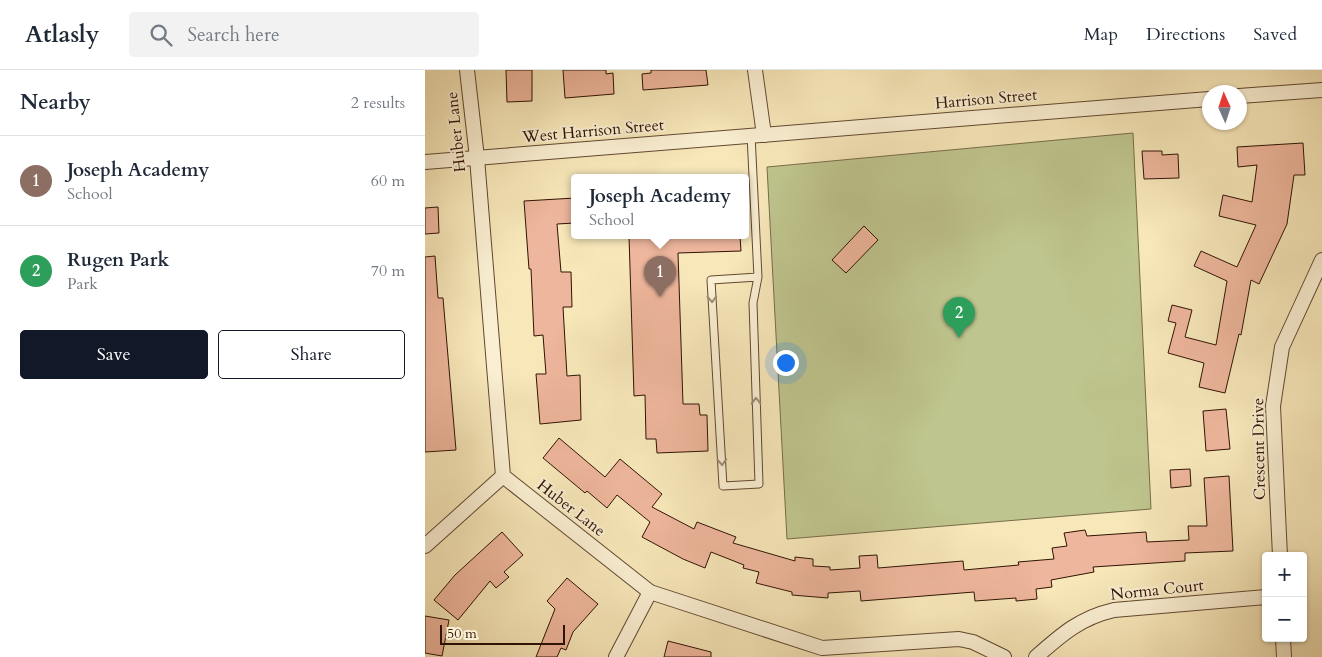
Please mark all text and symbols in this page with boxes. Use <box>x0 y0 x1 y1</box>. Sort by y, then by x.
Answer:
search box <box>129 12 479 57</box>
text: Atlasly <box>25 18 99 51</box>
icon: search <box>147 21 175 49</box>
text: Search here <box>187 22 280 48</box>
text: Map <box>1084 22 1118 47</box>
text: Directions <box>1146 22 1225 47</box>
text: Saved <box>1253 22 1297 47</box>
street label: Harrison Street <box>934 84 1038 114</box>
north arrow <box>1202 85 1247 130</box>
text: Nearby <box>20 88 91 117</box>
street label: Huber Lane <box>441 91 471 173</box>
text: 2 results <box>351 92 405 114</box>
street label: West Harrison Street <box>520 114 665 148</box>
text: Joseph Academy <box>67 157 209 183</box>
text: 1 <box>32 170 40 192</box>
text: 60 m <box>371 170 405 192</box>
popup <box>571 174 749 239</box>
text: School <box>67 183 112 205</box>
text: Joseph Academy <box>589 183 731 209</box>
text: School <box>589 209 634 231</box>
text: Rugen Park <box>67 247 169 273</box>
pin: 1 <box>644 256 676 297</box>
text: 2 <box>32 260 40 282</box>
text: 70 m <box>371 260 405 282</box>
text: Park <box>67 273 98 295</box>
one-way arrow <box>707 296 718 304</box>
pin: 2 <box>943 297 975 338</box>
button: Save <box>20 330 208 379</box>
button: Share <box>218 330 405 379</box>
your location <box>773 350 799 376</box>
one-way arrow <box>751 396 761 404</box>
street label: Crescent Drive <box>1247 398 1271 500</box>
one-way arrow <box>716 458 727 466</box>
street label: Huber Lane <box>532 474 610 542</box>
map controls <box>1262 552 1307 642</box>
button: + <box>1262 552 1307 597</box>
street label: Norma Court <box>1109 574 1205 606</box>
button: − <box>1262 597 1307 642</box>
scale bar <box>440 622 565 645</box>
text: 50 m <box>447 624 477 643</box>

